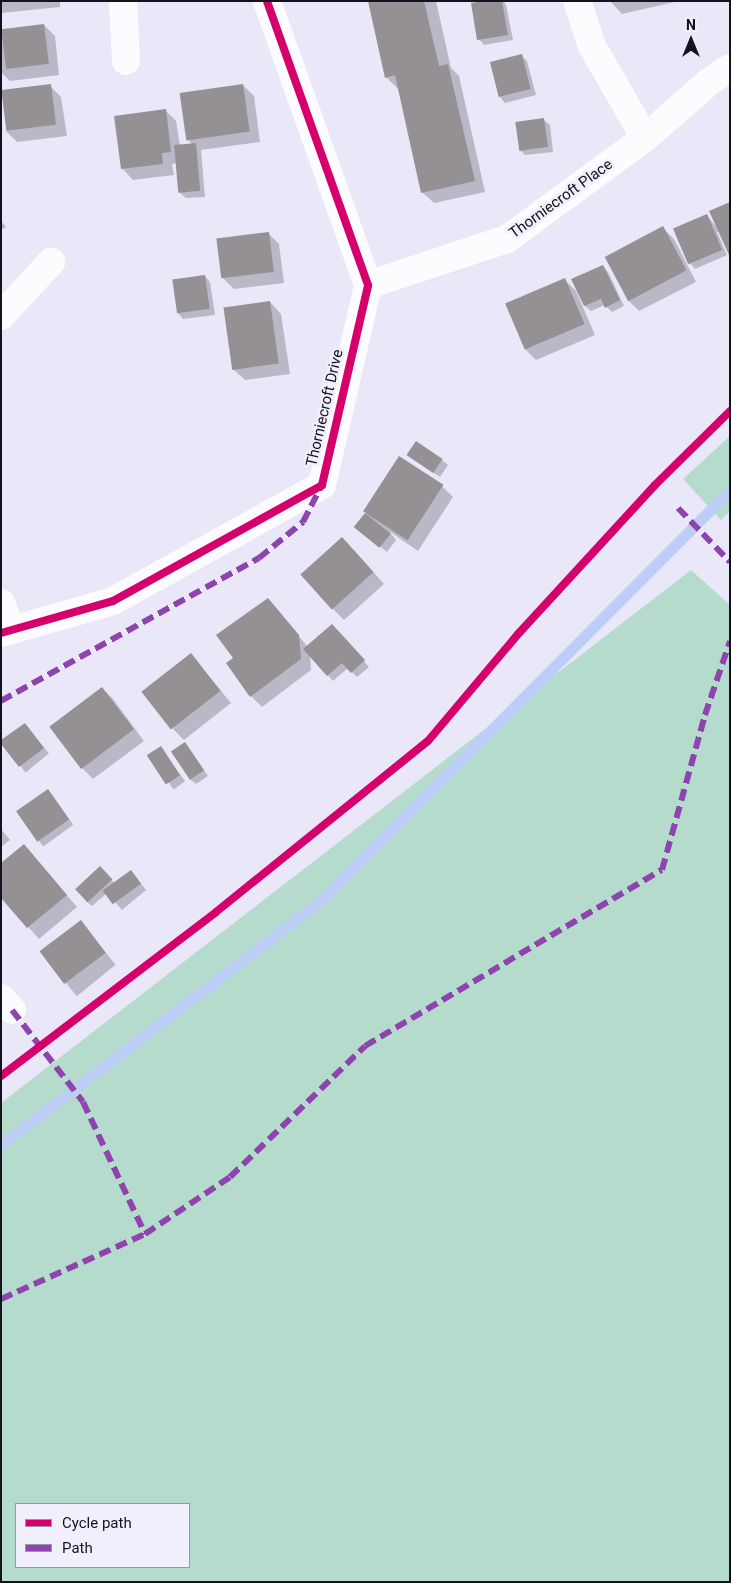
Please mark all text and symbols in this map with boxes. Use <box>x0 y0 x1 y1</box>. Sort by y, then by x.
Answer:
north arrow <box>666 15 716 65</box>
text: N <box>686 17 696 33</box>
street label: Thorniecroft Place <box>506 156 616 242</box>
street label: Thorniecroft Drive <box>303 348 347 468</box>
legend <box>15 1503 190 1568</box>
text: Cycle path <box>62 1514 132 1532</box>
text: Path <box>62 1539 93 1557</box>

